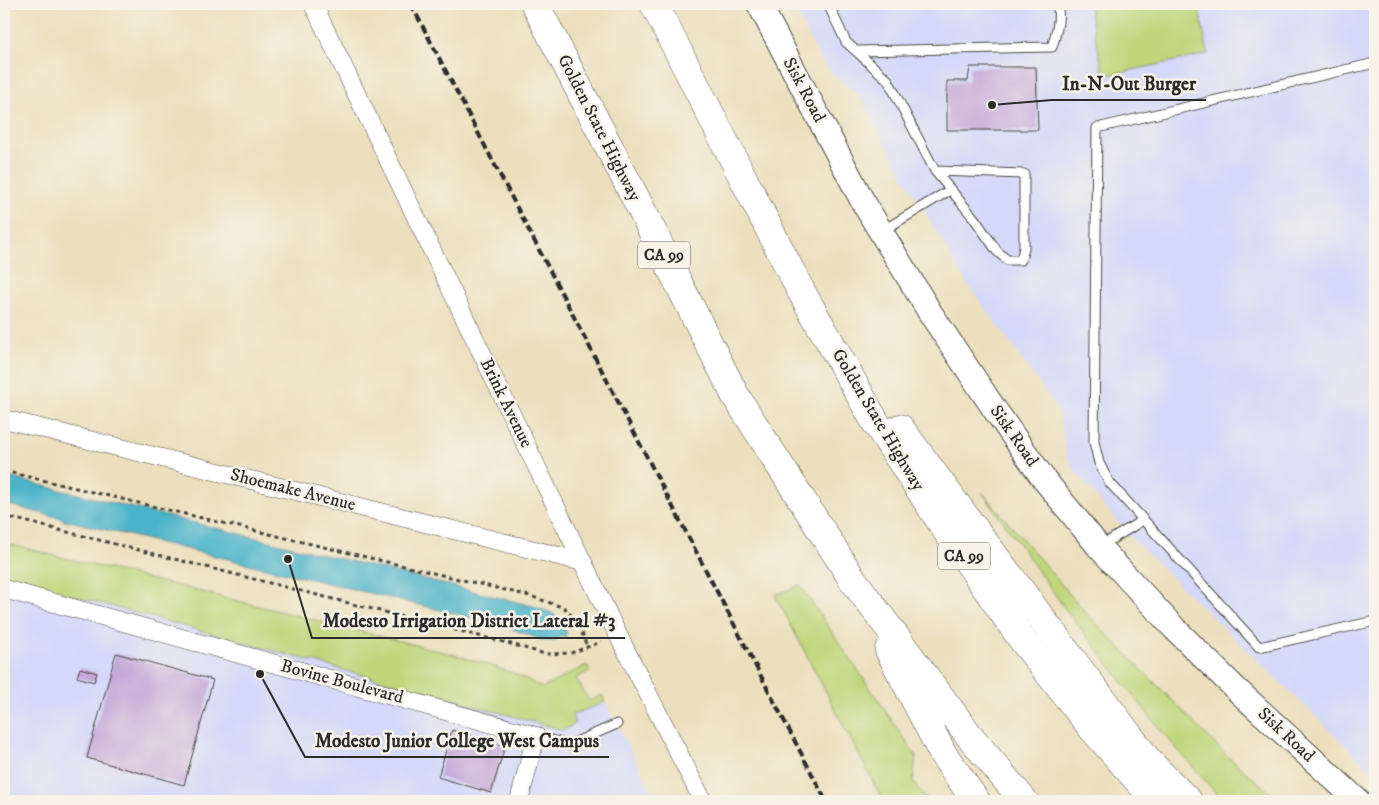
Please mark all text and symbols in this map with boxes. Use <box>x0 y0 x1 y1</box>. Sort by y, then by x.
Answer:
street label: Golden State Highway <box>552 51 646 205</box>
street label: Sisk Road <box>778 54 830 126</box>
callout: In-N-Out Burger <box>1052 66 1206 100</box>
text: In-N-Out Burger <box>1062 73 1197 96</box>
road number: CA 99 <box>638 242 690 268</box>
street label: Golden State Highway <box>827 345 929 495</box>
street label: Brink Avenue <box>475 355 537 451</box>
street label: Sisk Road <box>985 401 1043 471</box>
street label: Shoemake Avenue <box>228 464 358 516</box>
road number: CA 99 <box>938 542 990 570</box>
callout: Modesto Irrigation District Lateral #3 <box>312 604 625 638</box>
text: Modesto Irrigation District Lateral #3 <box>323 610 615 633</box>
street label: Bovine Boulevard <box>278 655 406 709</box>
street label: Sisk Road <box>1253 703 1319 767</box>
callout: Modesto Junior College West Campus <box>305 723 609 757</box>
text: Modesto Junior College West Campus <box>315 730 600 753</box>

